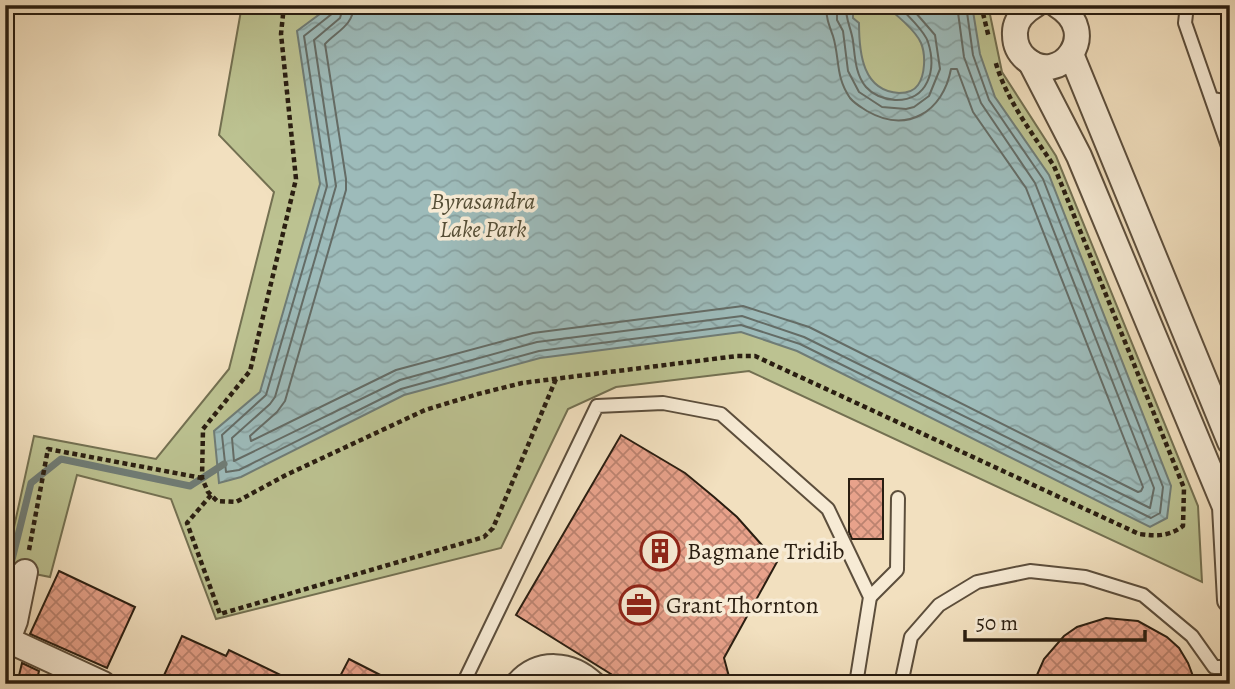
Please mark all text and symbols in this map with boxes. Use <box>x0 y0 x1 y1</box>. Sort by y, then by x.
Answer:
park label: Byrasandra Lake Park <box>431 185 535 245</box>
building icon: Bagmane Tridib <box>639 530 681 572</box>
place label: Bagmane Tridib <box>687 535 845 567</box>
office icon: Grant Thornton <box>618 584 660 626</box>
place label: Grant Thornton <box>666 589 819 621</box>
scale bar <box>965 598 1146 642</box>
text: 50 m <box>976 609 1018 637</box>

